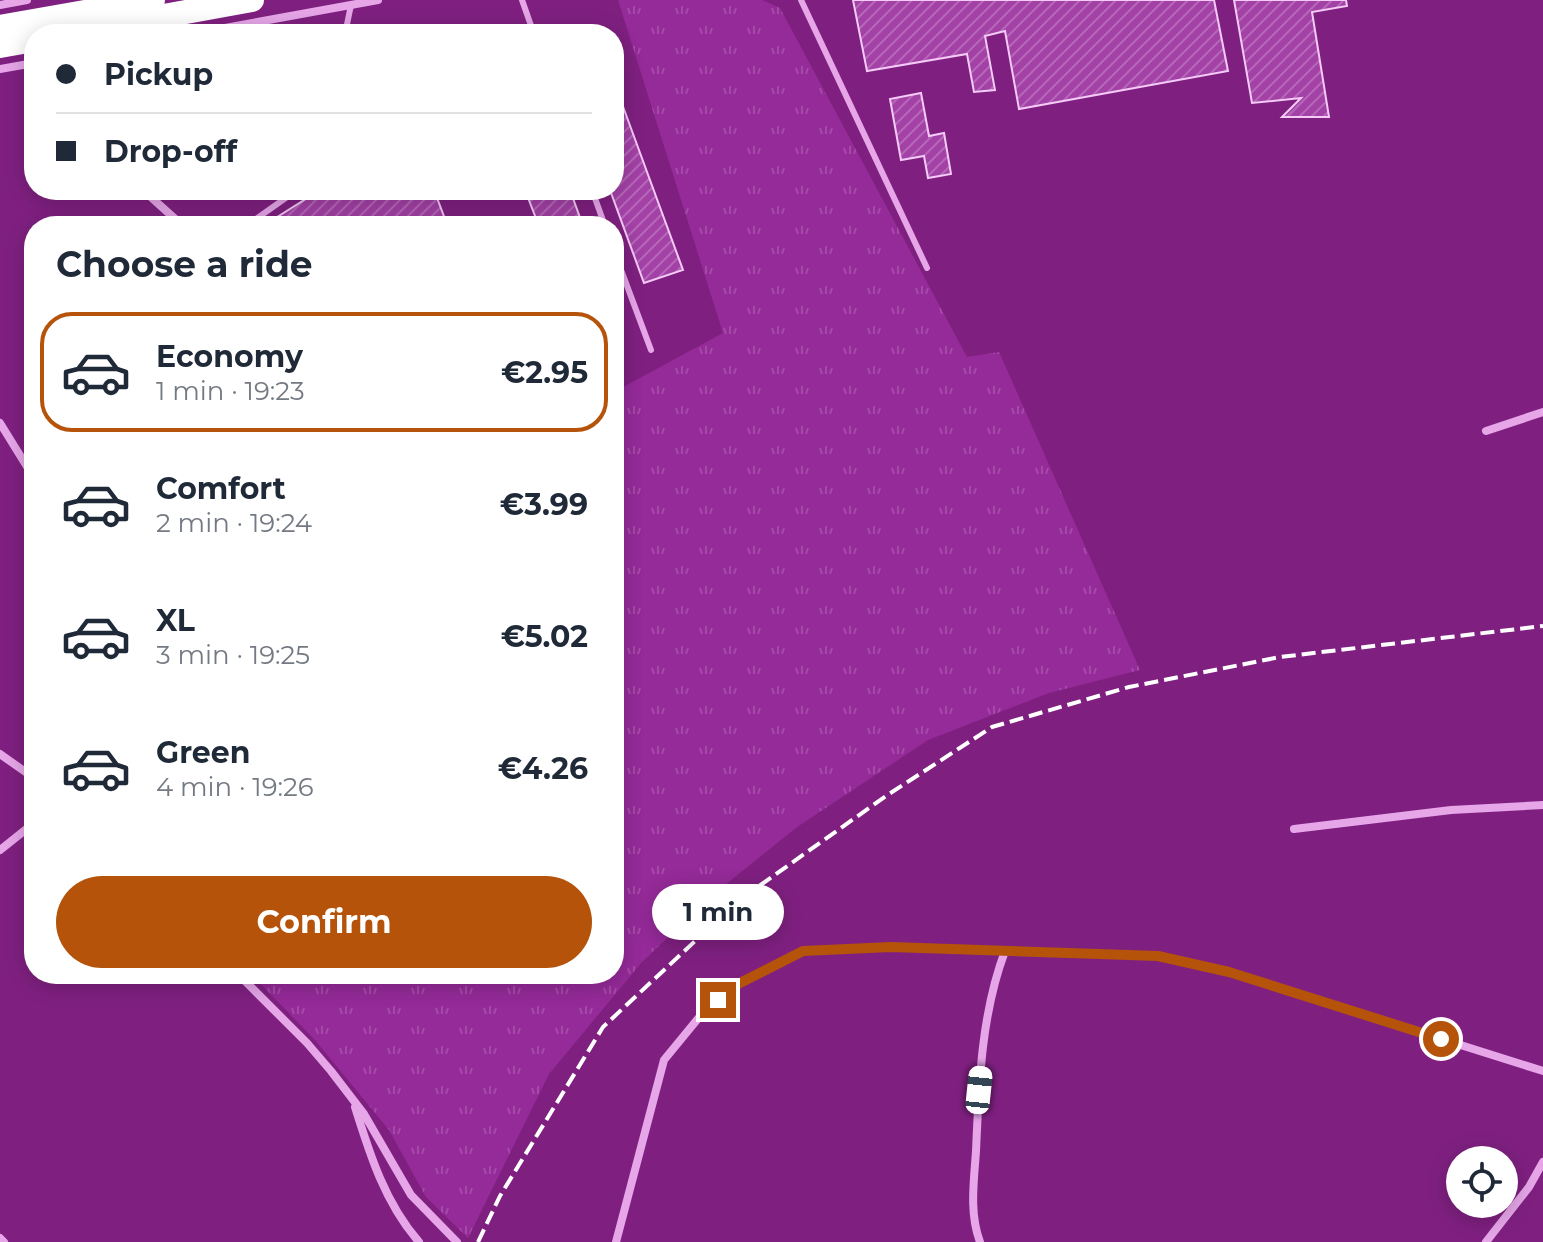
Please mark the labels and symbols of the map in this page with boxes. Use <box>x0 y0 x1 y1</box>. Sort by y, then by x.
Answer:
callout: 1 min <box>652 884 784 940</box>
route end <box>700 982 736 1018</box>
route start <box>1423 1021 1459 1057</box>
car <box>965 1065 993 1115</box>

